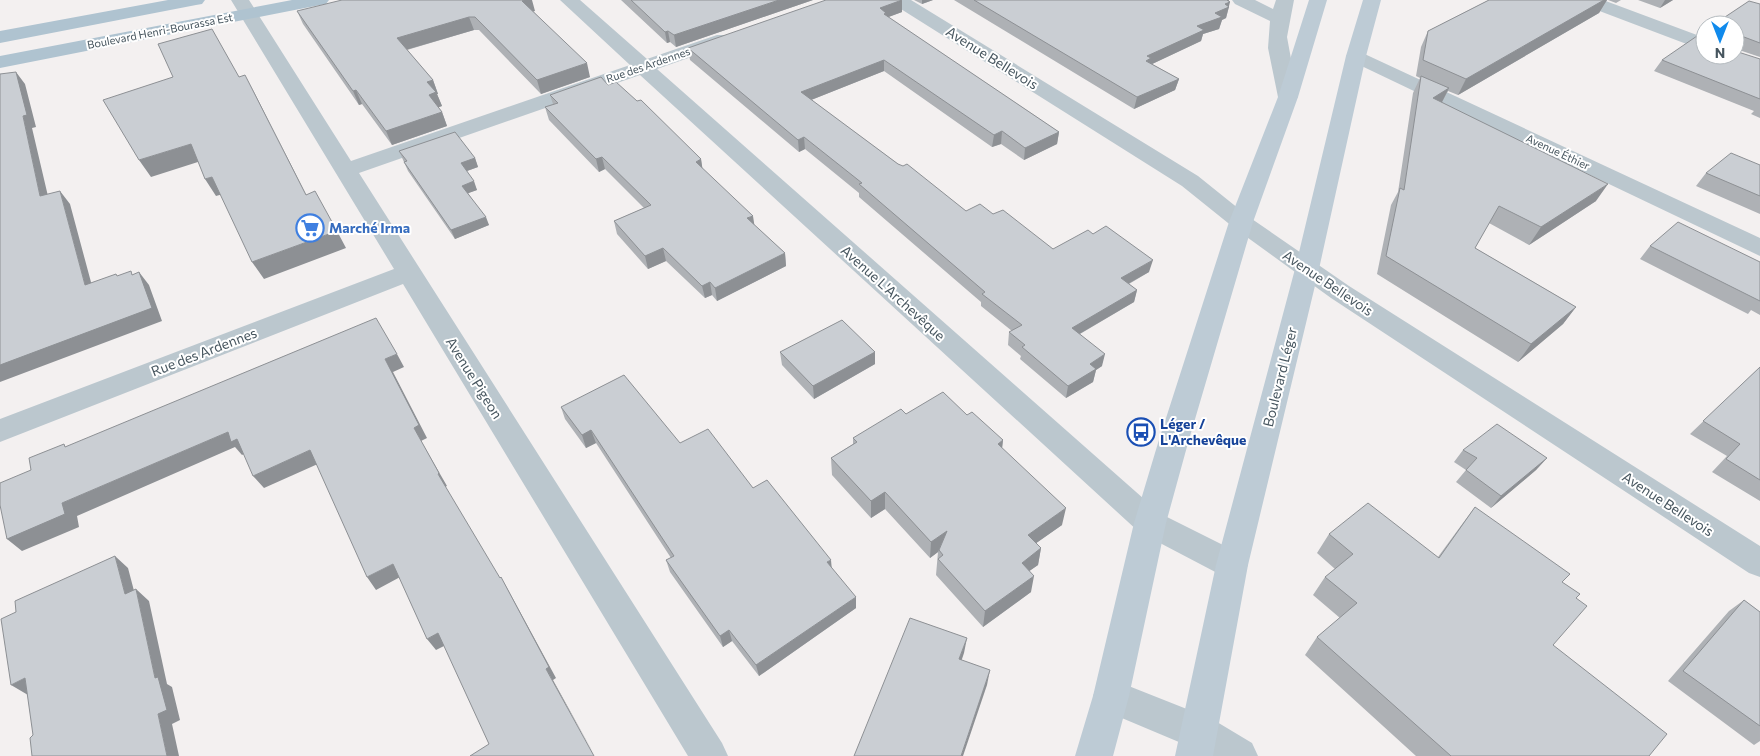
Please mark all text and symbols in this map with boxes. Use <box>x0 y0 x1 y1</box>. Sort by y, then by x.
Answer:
street label: Boulevard Henri-Bourassa Est <box>86 10 234 51</box>
north arrow <box>1695 15 1745 65</box>
street label: Avenue Bellevois <box>943 22 1041 93</box>
street label: Rue des Ardennes <box>604 44 692 85</box>
text: N <box>1715 45 1725 62</box>
street label: Avenue Éthier <box>1524 130 1593 172</box>
supermarket icon: Marché Irma <box>295 213 325 243</box>
place label: Marché Irma <box>329 219 410 236</box>
street label: Avenue L'Archevêque <box>838 241 949 344</box>
street label: Avenue Bellevois <box>1280 246 1377 319</box>
street label: Rue des Ardennes <box>148 324 259 380</box>
street label: Boulevard Léger <box>1259 325 1300 429</box>
street label: Avenue Pigeon <box>443 334 506 422</box>
place label: Léger / L'Archevêque <box>1160 415 1246 448</box>
bus stop icon: Léger / L'Archevêque <box>1126 417 1156 447</box>
street label: Avenue Bellevois <box>1619 468 1717 539</box>

